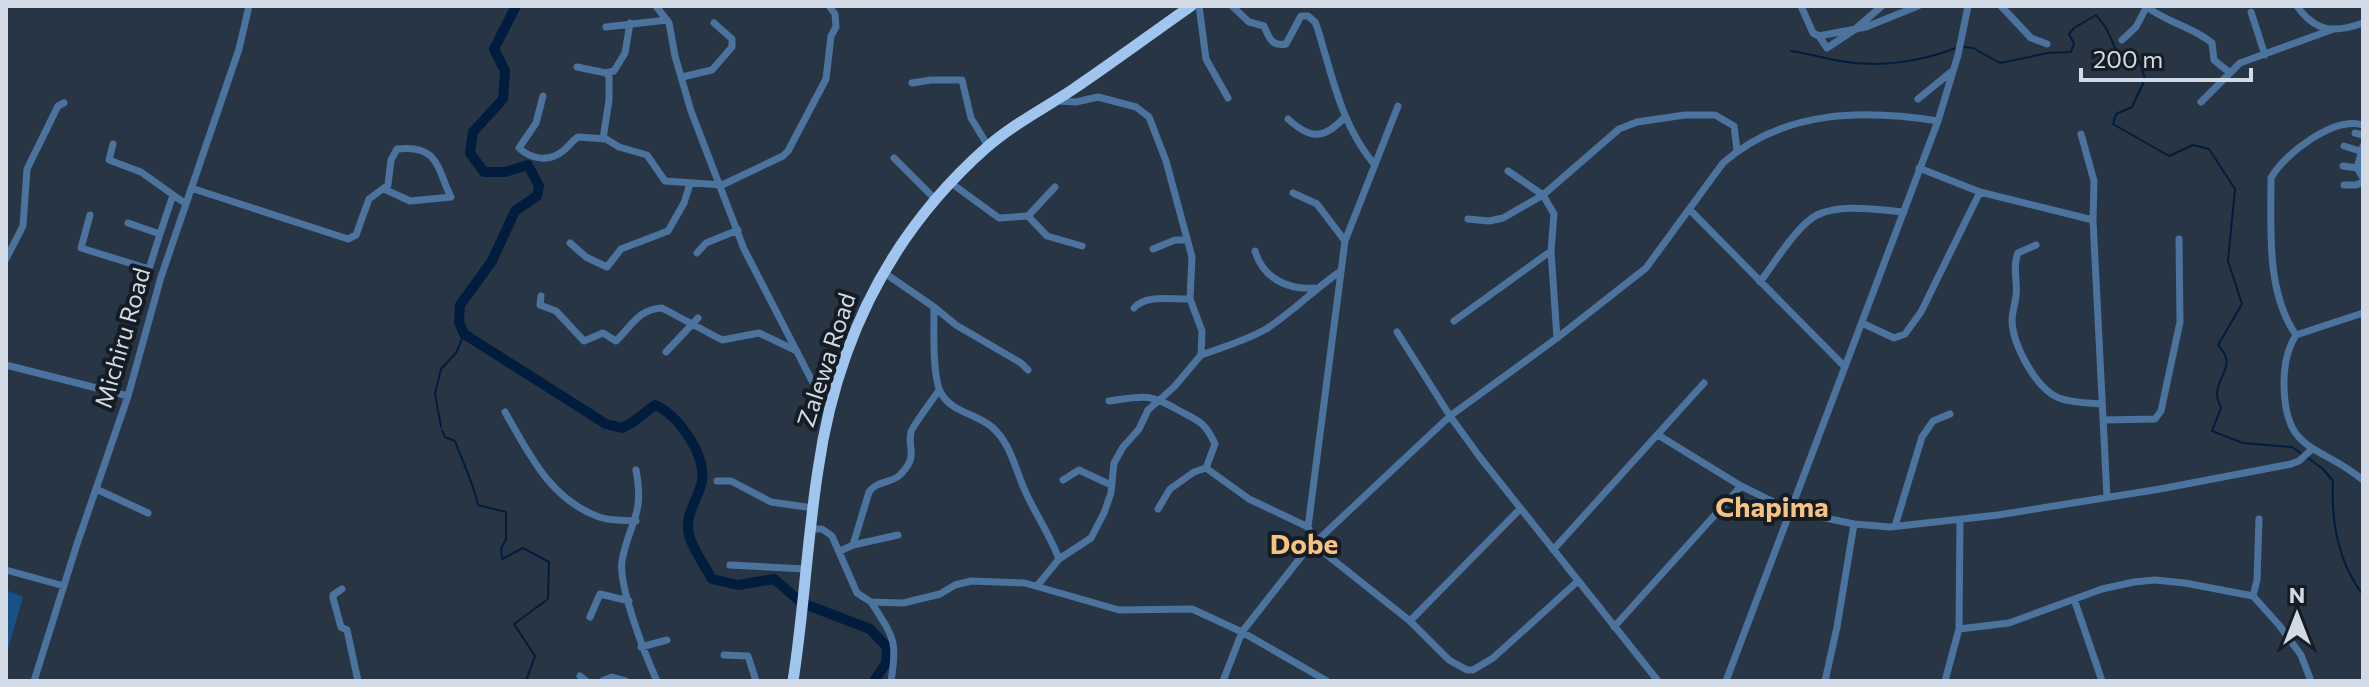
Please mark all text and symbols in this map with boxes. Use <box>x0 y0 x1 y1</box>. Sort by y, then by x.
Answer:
scale bar <box>2081 32 2251 82</box>
text: 200 m <box>2093 44 2163 73</box>
street label: Michiru Road <box>88 264 155 411</box>
street label: Zalewa Road <box>790 289 861 430</box>
district label: Chapima <box>1715 489 1829 523</box>
district label: Dobe <box>1270 526 1338 560</box>
north arrow <box>2257 575 2337 655</box>
text: N <box>2289 581 2305 608</box>

